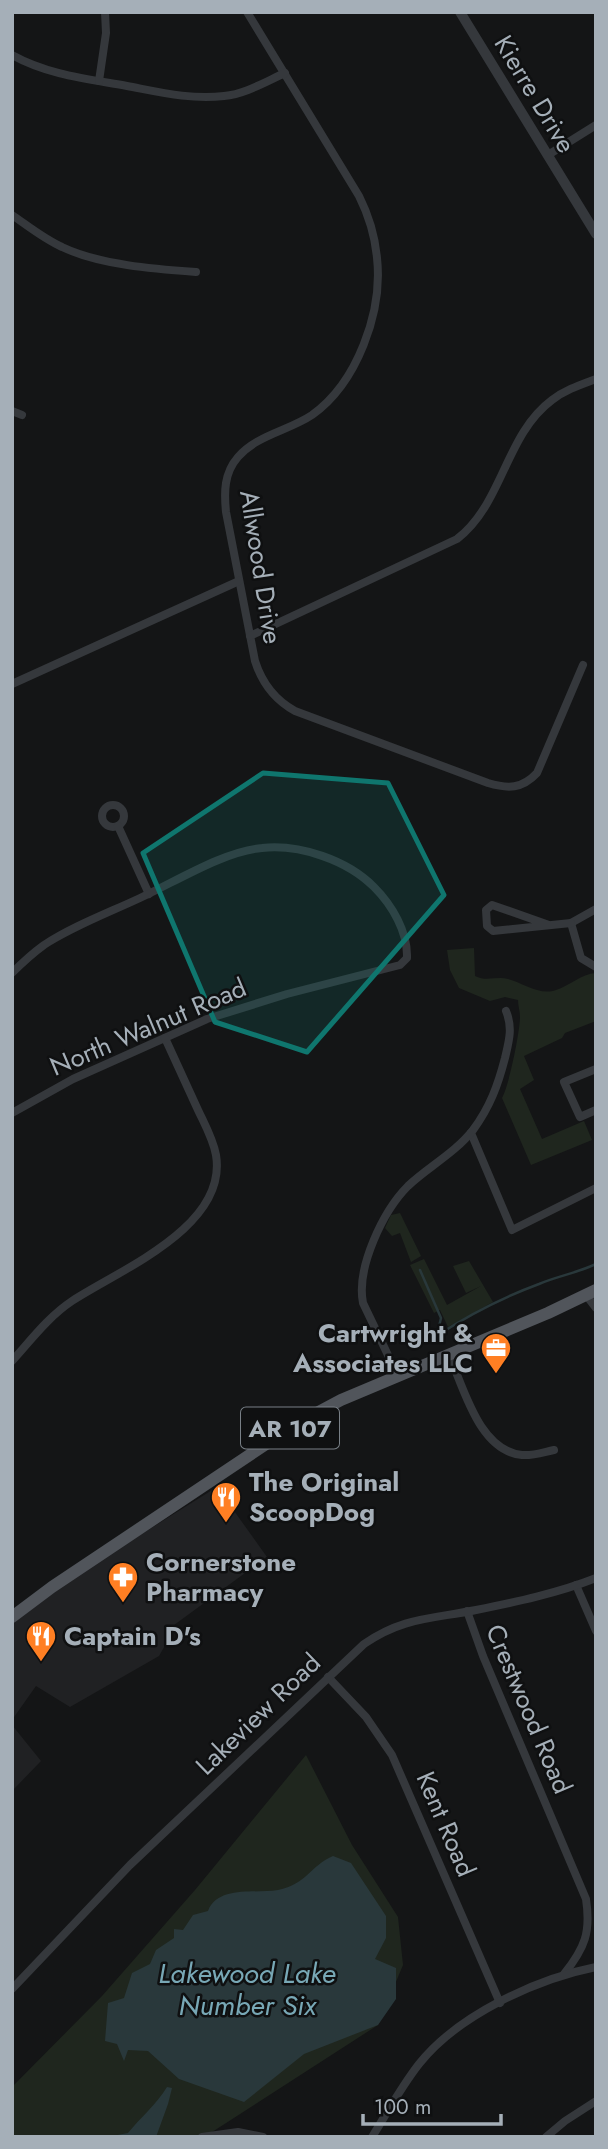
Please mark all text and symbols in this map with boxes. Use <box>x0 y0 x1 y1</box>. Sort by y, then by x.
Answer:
street label: Kierre Drive <box>485 28 585 160</box>
street label: Allwood Drive <box>230 487 292 647</box>
street label: North Walnut Road <box>44 968 252 1086</box>
place label: Cartwright & Associates LLC <box>292 1314 473 1382</box>
office icon: Cartwright & Associates LLC <box>479 1331 513 1375</box>
road number: AR 107 <box>241 1408 339 1448</box>
place label: The Original ScoopDog <box>249 1463 399 1531</box>
restaurant icon: The Original ScoopDog <box>209 1480 243 1524</box>
place label: Cornerstone Pharmacy <box>146 1543 296 1611</box>
pharmacy icon: Cornerstone Pharmacy <box>106 1560 140 1604</box>
place label: Captain D's <box>64 1617 201 1655</box>
street label: Crestwood Road <box>476 1618 582 1800</box>
restaurant icon: Captain D's <box>24 1619 58 1663</box>
street label: Lakeview Road <box>187 1644 329 1784</box>
street label: Kent Road <box>407 1765 485 1883</box>
water label: Lakewood Lake Number Six <box>158 1953 336 2026</box>
scale bar <box>363 2082 501 2126</box>
text: 100 m <box>374 2092 431 2122</box>

